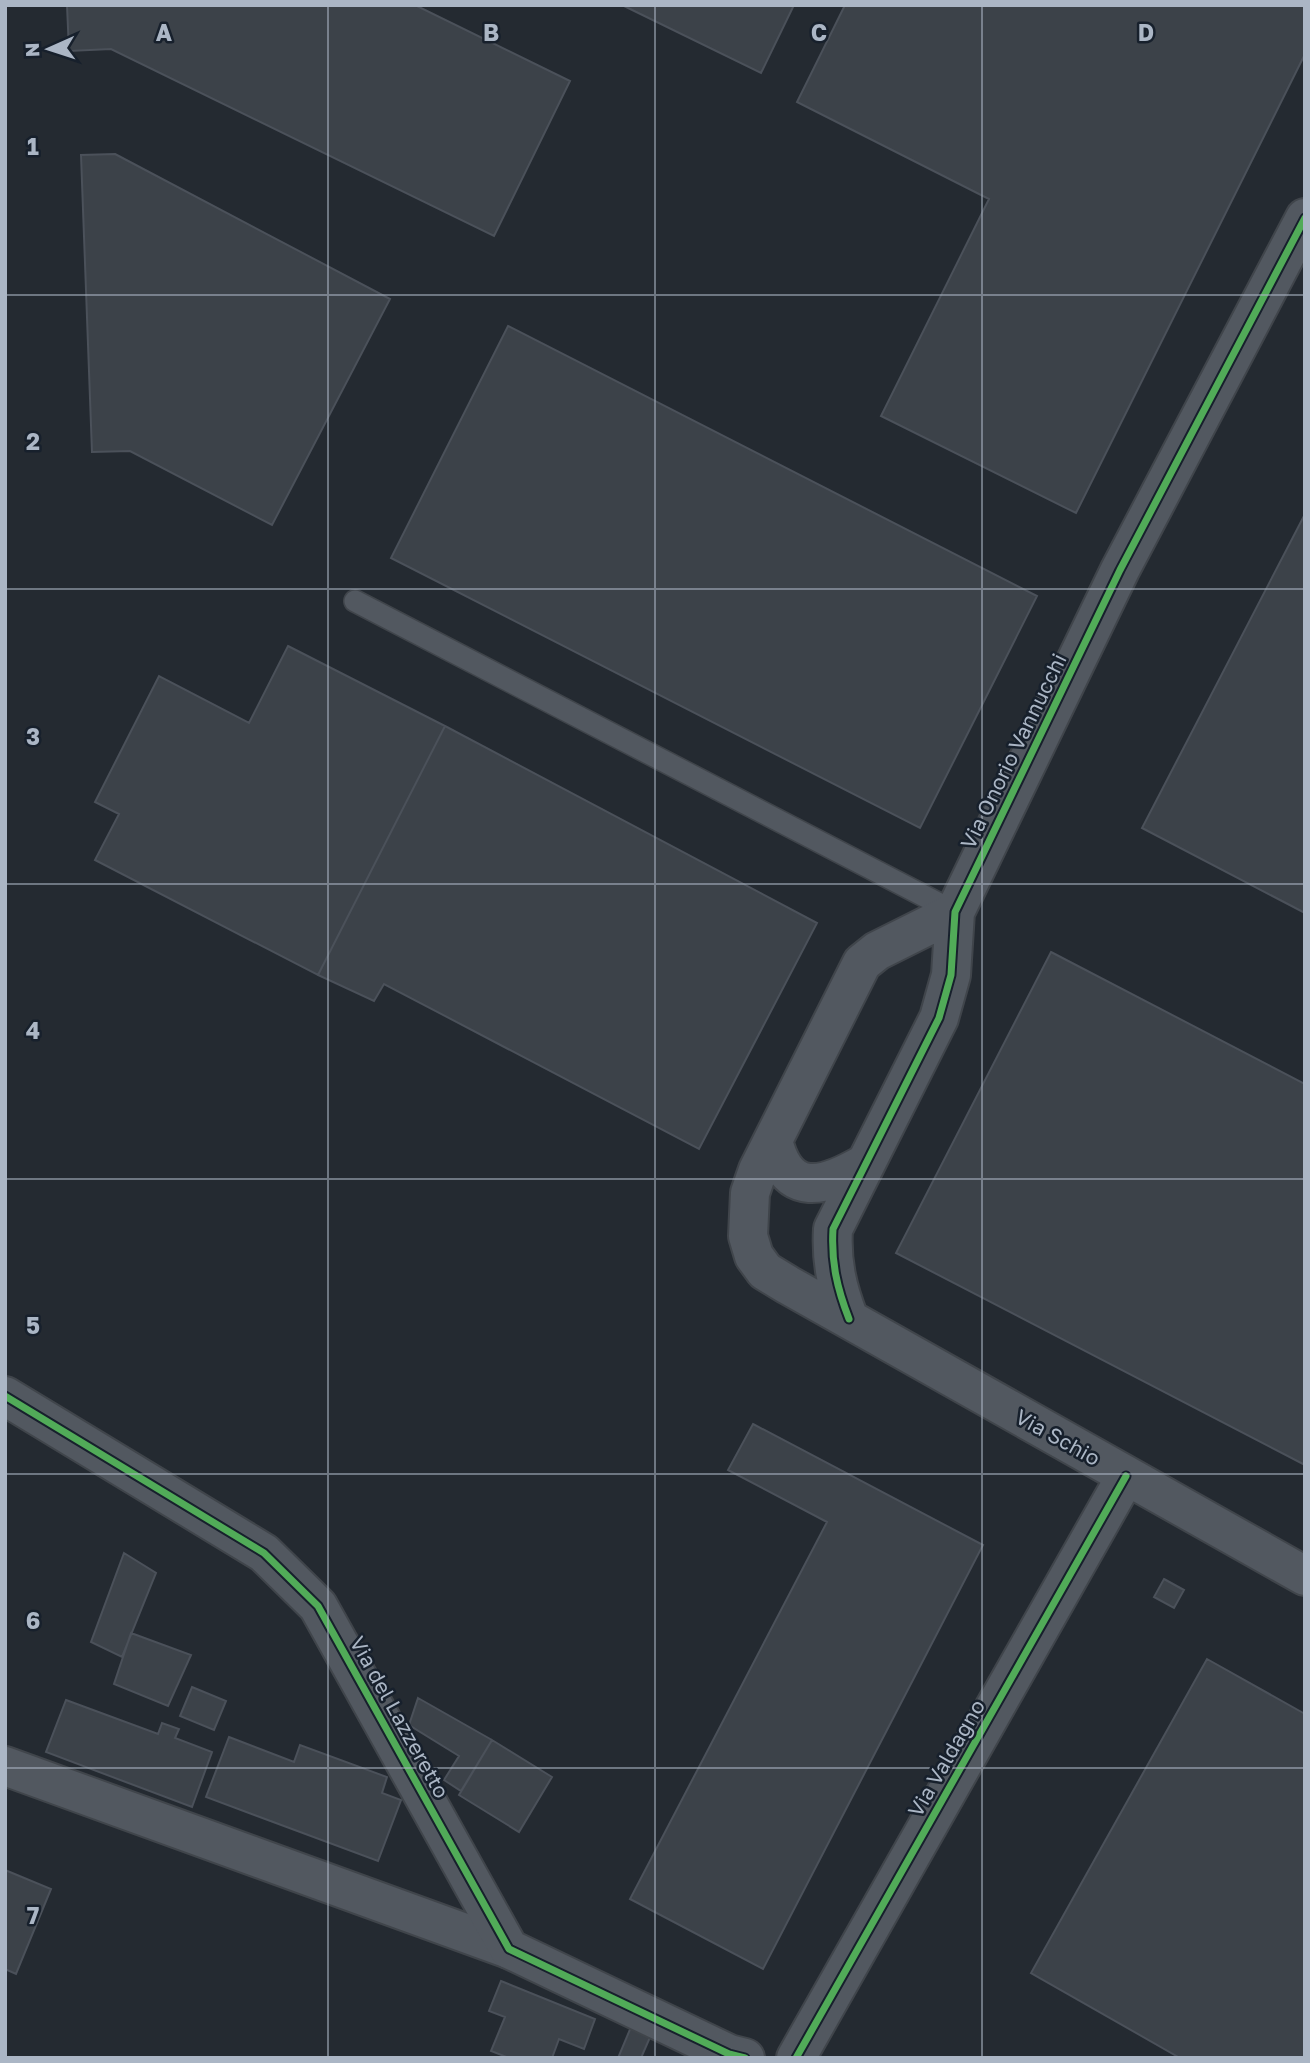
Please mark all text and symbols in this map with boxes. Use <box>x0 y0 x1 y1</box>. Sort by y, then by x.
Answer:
north arrow <box>14 14 84 84</box>
text: A <box>156 18 173 46</box>
text: B <box>483 18 499 46</box>
text: C <box>811 18 827 46</box>
text: D <box>1138 18 1154 46</box>
text: N <box>20 42 43 58</box>
text: 1 <box>27 132 39 160</box>
text: 2 <box>26 427 40 455</box>
street label: Via Onorio Vannucchi <box>954 649 1072 853</box>
text: 3 <box>26 722 40 750</box>
text: 4 <box>26 1016 40 1044</box>
text: 5 <box>26 1311 40 1339</box>
street label: Via Schio <box>1011 1403 1105 1471</box>
text: 6 <box>26 1606 40 1634</box>
street label: Via del Lazzeretto <box>345 1632 455 1802</box>
street label: Via Valdagno <box>902 1695 990 1821</box>
text: 7 <box>27 1901 39 1929</box>

